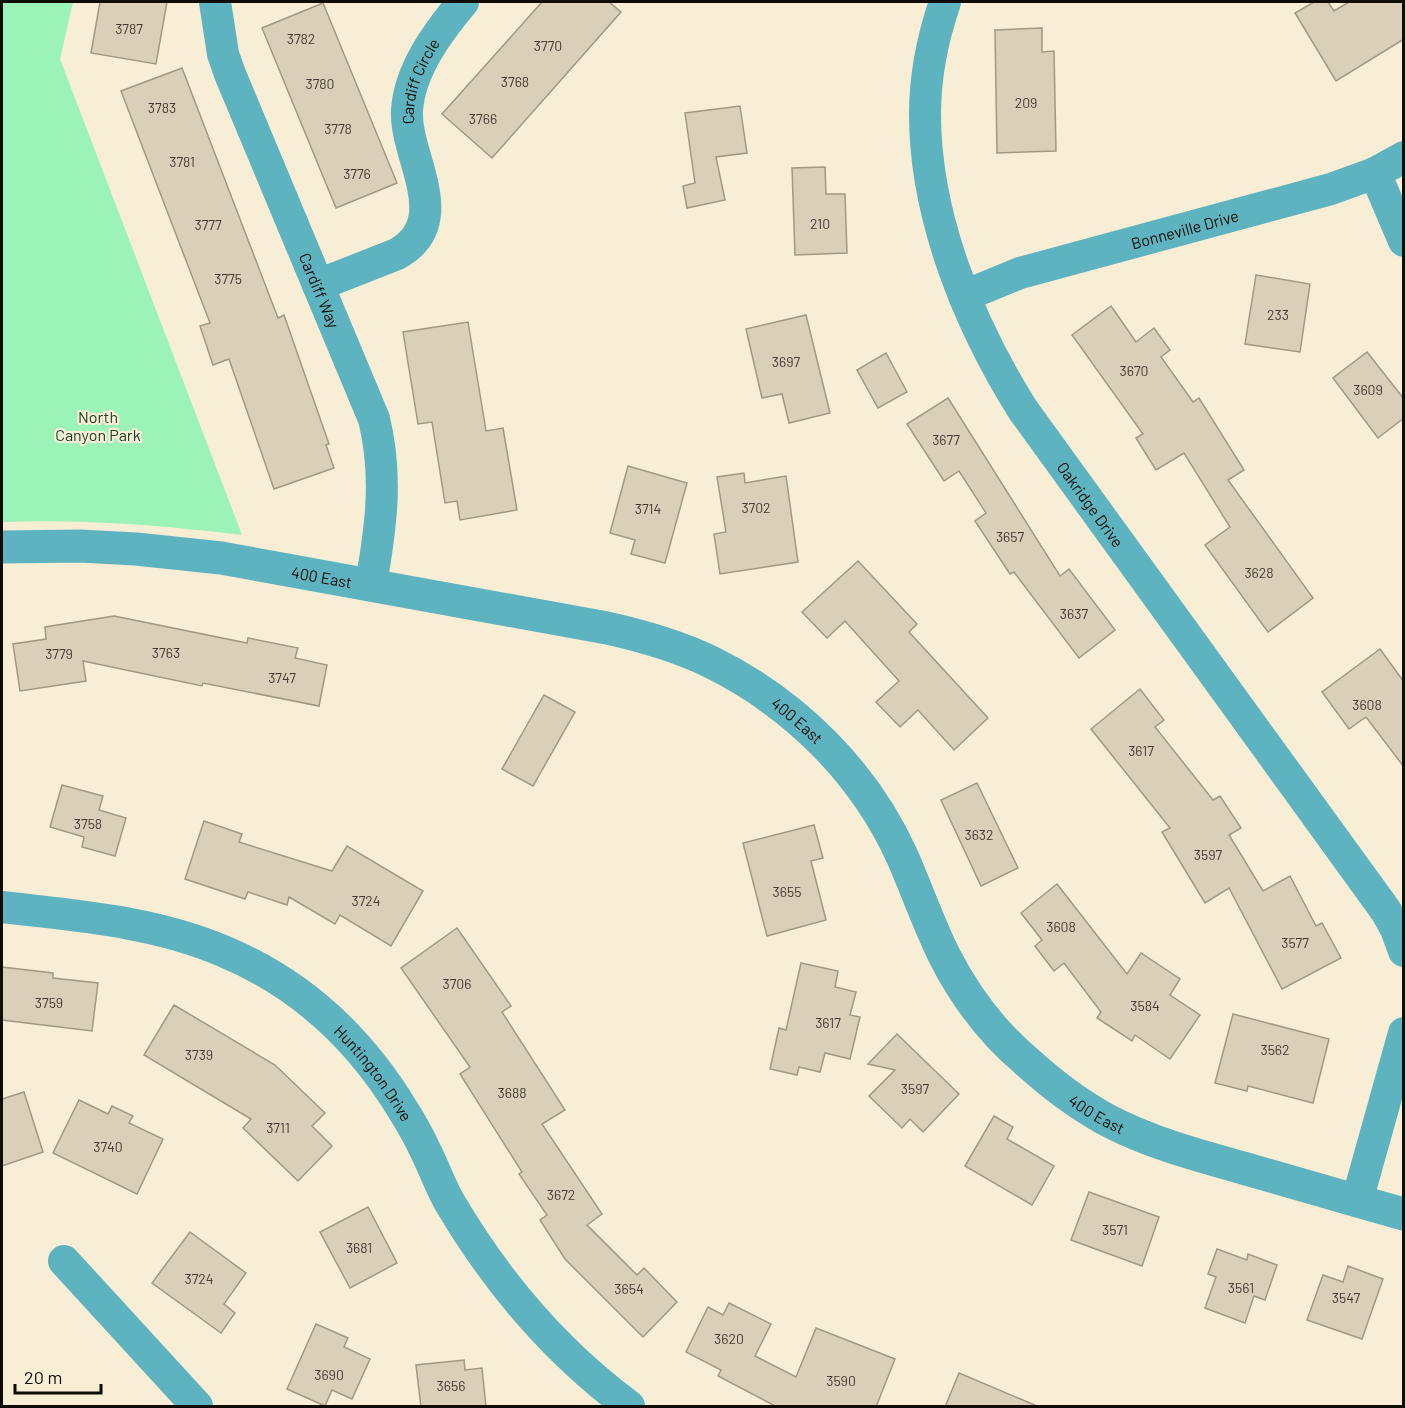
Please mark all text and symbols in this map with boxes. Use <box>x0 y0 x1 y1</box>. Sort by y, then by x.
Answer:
house number: 3787 <box>115 20 143 37</box>
house number: 3782 <box>287 30 315 47</box>
street label: Cardiff Circle <box>397 34 443 125</box>
house number: 3770 <box>534 37 562 54</box>
house number: 3768 <box>501 73 529 90</box>
house number: 3780 <box>305 75 335 92</box>
house number: 209 <box>1015 94 1037 111</box>
house number: 3783 <box>148 99 176 116</box>
house number: 3766 <box>469 110 497 127</box>
house number: 3778 <box>324 120 352 137</box>
house number: 3781 <box>169 153 195 170</box>
house number: 3776 <box>343 165 371 182</box>
street label: Bonneville Drive <box>1129 205 1240 252</box>
house number: 210 <box>810 215 830 232</box>
house number: 3777 <box>194 216 222 233</box>
street label: Cardiff Way <box>296 250 345 331</box>
house number: 3775 <box>214 270 242 287</box>
house number: 233 <box>1267 306 1289 323</box>
house number: 3697 <box>772 353 801 370</box>
house number: 3670 <box>1120 362 1148 379</box>
house number: 3609 <box>1353 381 1383 398</box>
park label: North Canyon Park <box>55 407 141 444</box>
house number: 3677 <box>932 431 960 448</box>
street label: Oakridge Drive <box>1054 458 1128 550</box>
house number: 3702 <box>741 499 771 516</box>
house number: 3714 <box>635 500 661 517</box>
house number: 3657 <box>996 528 1024 545</box>
street label: 400 East <box>290 561 354 591</box>
house number: 3628 <box>1244 564 1274 581</box>
house number: 3637 <box>1060 605 1088 622</box>
house number: 3763 <box>152 644 180 661</box>
house number: 3779 <box>45 645 73 662</box>
house number: 3747 <box>268 669 296 686</box>
street label: 400 East <box>768 693 827 747</box>
house number: 3608 <box>1352 696 1382 713</box>
house number: 3617 <box>1128 742 1154 759</box>
house number: 3758 <box>74 815 102 832</box>
house number: 3632 <box>964 826 994 843</box>
house number: 3597 <box>1194 846 1223 863</box>
house number: 3655 <box>773 883 801 900</box>
house number: 3724 <box>351 892 381 909</box>
house number: 3608 <box>1046 918 1076 935</box>
house number: 3577 <box>1281 934 1309 951</box>
house number: 3706 <box>443 975 471 992</box>
house number: 3759 <box>35 994 63 1011</box>
house number: 3584 <box>1130 997 1160 1014</box>
house number: 3617 <box>815 1014 841 1031</box>
street label: Huntington Drive <box>331 1020 417 1124</box>
house number: 3562 <box>1260 1041 1290 1058</box>
house number: 3739 <box>185 1046 213 1063</box>
house number: 3597 <box>901 1080 930 1097</box>
house number: 3688 <box>497 1084 527 1101</box>
street label: 400 East <box>1065 1090 1128 1137</box>
house number: 3711 <box>266 1119 290 1136</box>
house number: 3740 <box>93 1138 123 1155</box>
house number: 3672 <box>547 1186 575 1203</box>
house number: 3571 <box>1102 1221 1128 1238</box>
house number: 3681 <box>346 1239 372 1256</box>
house number: 3724 <box>184 1270 214 1287</box>
house number: 3561 <box>1228 1279 1254 1296</box>
house number: 3654 <box>614 1280 644 1297</box>
house number: 3547 <box>1332 1289 1361 1306</box>
house number: 3620 <box>714 1330 744 1347</box>
scale bar <box>15 1357 100 1395</box>
text: 20 m <box>24 1366 62 1388</box>
house number: 3690 <box>314 1366 344 1383</box>
house number: 3590 <box>826 1372 856 1389</box>
house number: 3656 <box>437 1377 465 1394</box>

